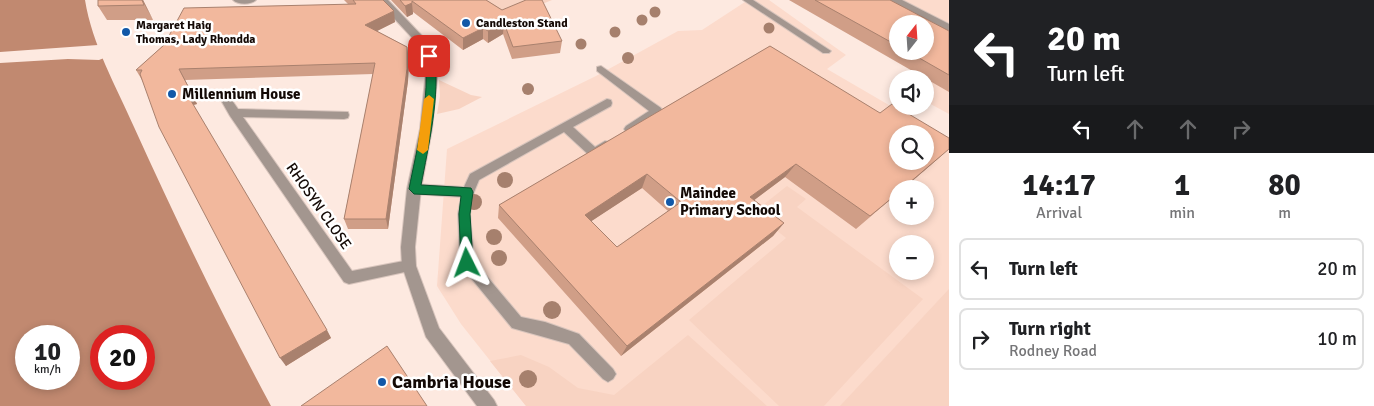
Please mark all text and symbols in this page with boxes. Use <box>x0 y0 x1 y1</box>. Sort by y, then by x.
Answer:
north arrow <box>889 15 934 60</box>
map controls <box>889 15 934 280</box>
place label: Candleston Stand <box>476 16 568 31</box>
marker: Candleston Stand <box>460 17 472 29</box>
text: 20 m <box>1047 17 1121 60</box>
place label: Margaret Haig Thomas, Lady Rhondda <box>136 18 256 47</box>
icon: left <box>964 20 1029 85</box>
marker: Margaret Haig Thomas, Lady Rhondda <box>120 26 132 38</box>
pin <box>408 35 450 77</box>
icon: arrive <box>415 42 443 70</box>
text: Turn left <box>1047 60 1125 87</box>
button: sound <box>889 70 934 115</box>
place label: Millennium House <box>182 85 301 103</box>
marker: Millennium House <box>166 88 178 100</box>
icon: left <box>1068 115 1096 143</box>
icon: ahead <box>1121 115 1149 143</box>
icon: ahead <box>1174 115 1202 143</box>
icon: right <box>1227 115 1255 143</box>
button: search <box>889 125 934 170</box>
street label: RHOSYN CLOSE <box>283 159 355 253</box>
text: 14:17 <box>1022 167 1096 204</box>
text: 1 <box>1174 167 1190 204</box>
text: 80 <box>1268 167 1301 204</box>
button: + <box>889 180 934 225</box>
place label: Maindee Primary School <box>680 184 781 219</box>
marker: Maindee Primary School <box>664 196 676 208</box>
text: Arrival <box>1036 203 1082 223</box>
text: min <box>1169 203 1195 223</box>
text: m <box>1278 203 1291 223</box>
button: − <box>889 235 934 280</box>
position arrow <box>440 236 492 288</box>
icon: left <box>966 255 994 283</box>
text: Turn left <box>1009 257 1078 281</box>
text: 20 m <box>1317 257 1357 281</box>
text: Turn right <box>1009 317 1091 341</box>
speed limit sign: 20 <box>90 325 155 390</box>
icon: right <box>966 325 994 353</box>
text: 10 m <box>1317 327 1357 351</box>
text: 10 <box>34 336 61 367</box>
text: Rodney Road <box>1009 341 1097 361</box>
text: km/h <box>34 362 61 377</box>
place label: Cambria House <box>392 371 511 393</box>
marker: Cambria House <box>376 376 388 388</box>

